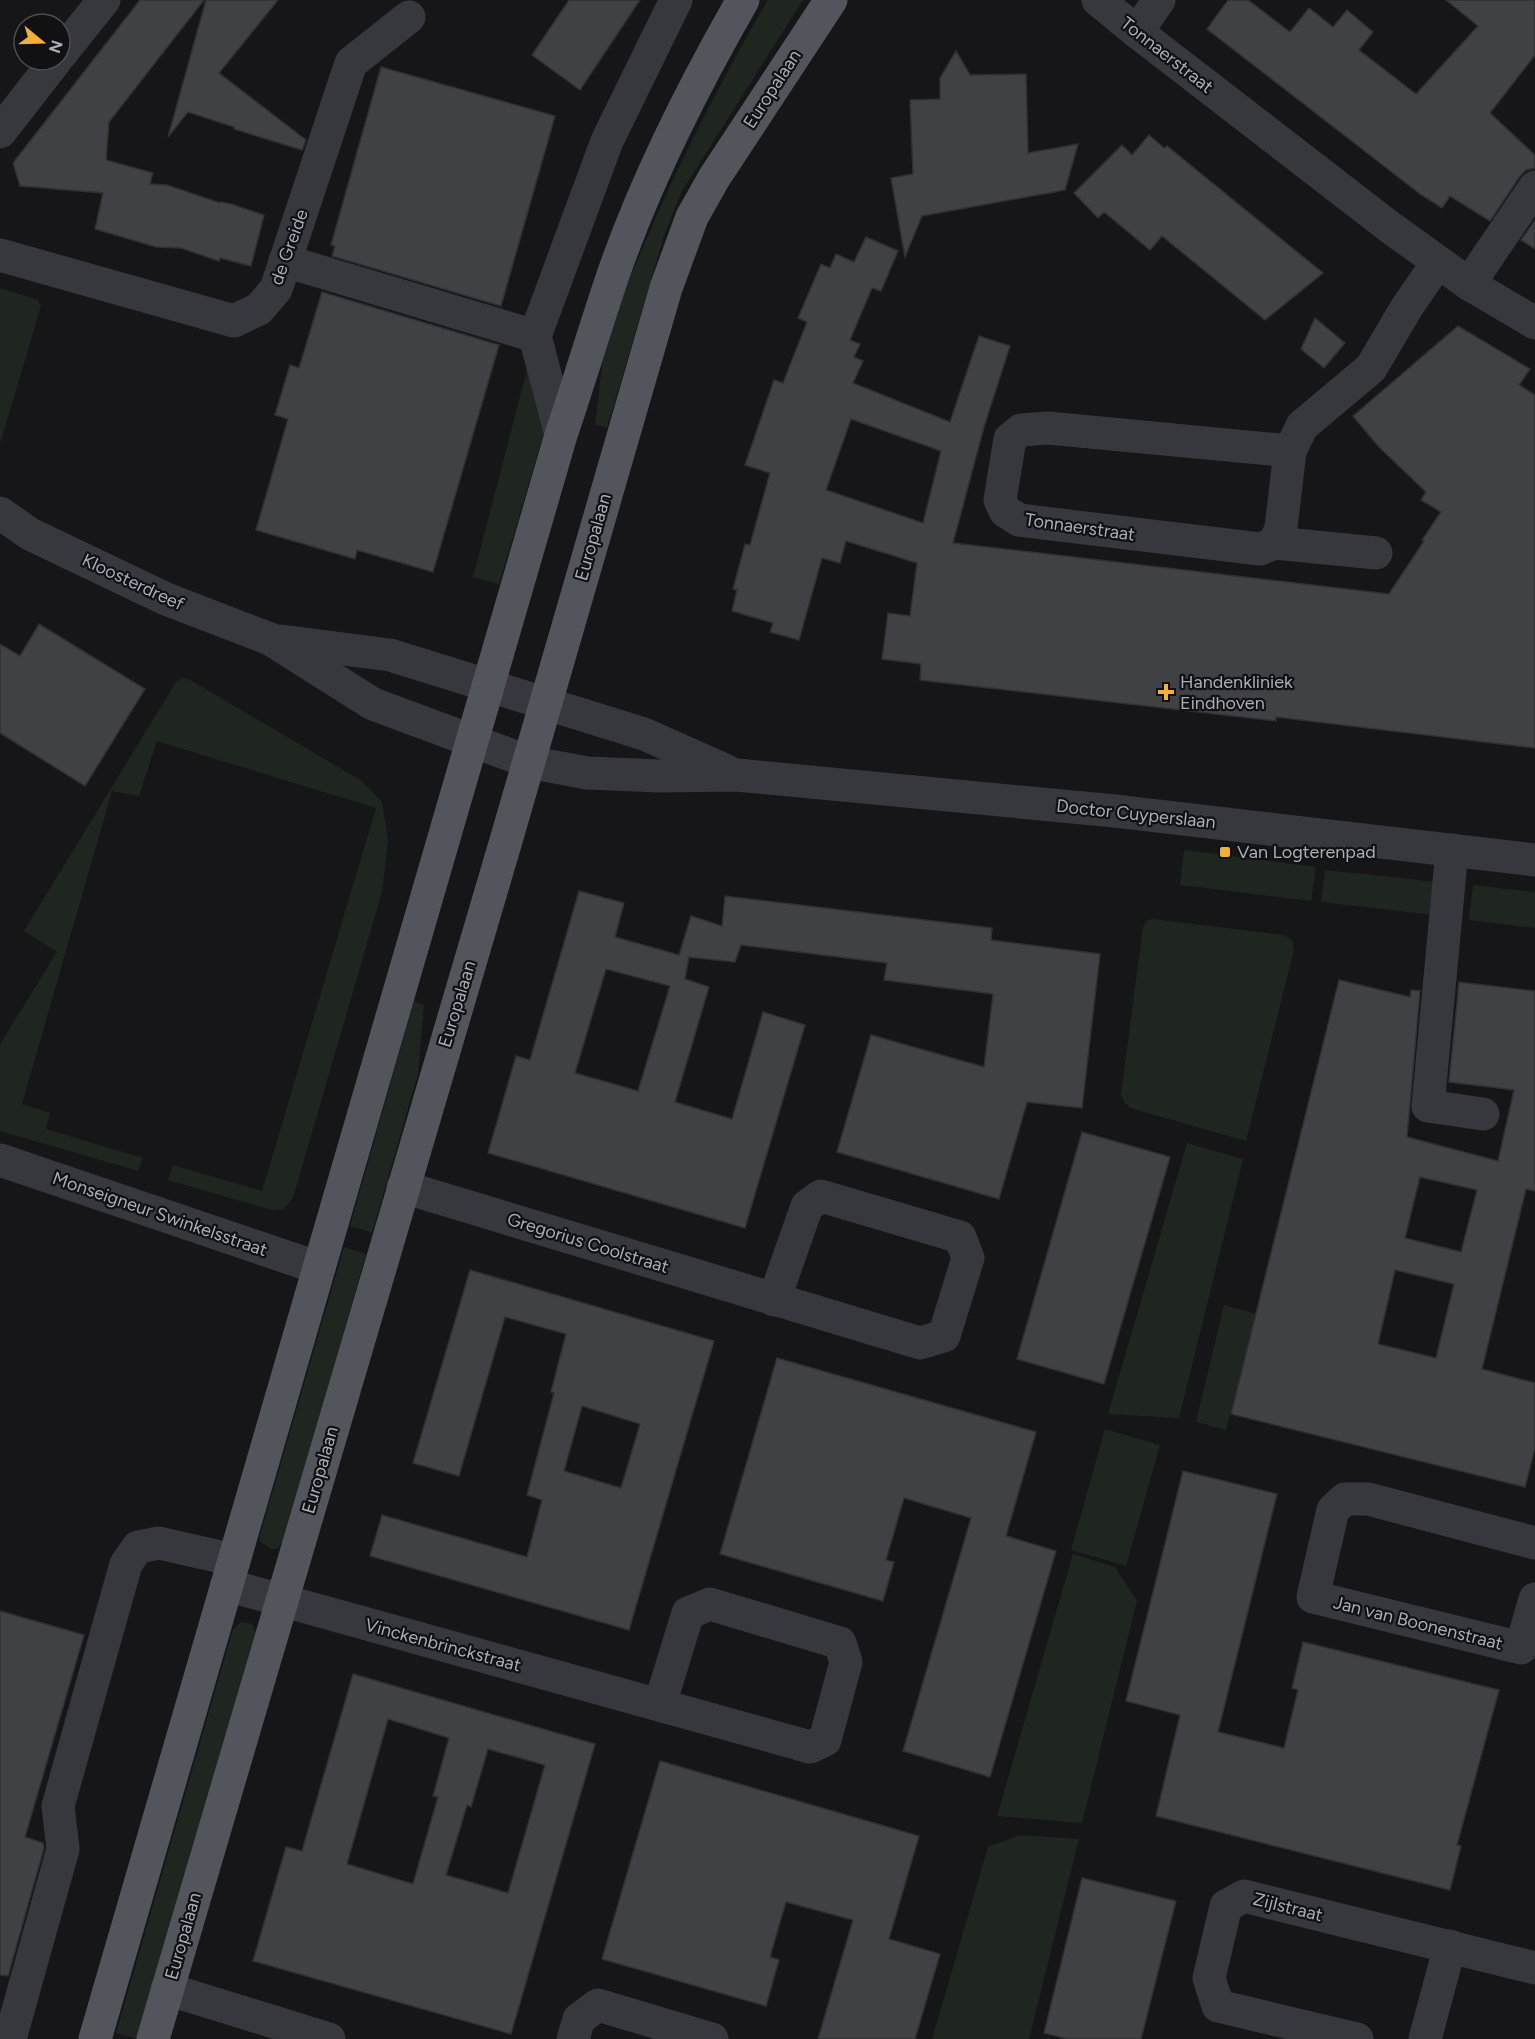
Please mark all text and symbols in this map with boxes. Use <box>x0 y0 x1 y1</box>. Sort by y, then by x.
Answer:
north arrow <box>12 12 72 72</box>
street label: Tonnaerstraat <box>1117 12 1218 98</box>
text: N <box>45 38 67 56</box>
street label: Europalaan <box>738 46 806 132</box>
street label: de Greide <box>265 206 313 288</box>
street label: Europalaan <box>570 491 616 583</box>
street label: Tonnaerstraat <box>1024 508 1137 546</box>
street label: Kloosterdreef <box>79 549 188 615</box>
place label: Handenkliniek Eindhoven <box>1180 671 1293 714</box>
marker: Handenkliniek Eindhoven <box>1157 683 1175 701</box>
street label: Doctor Cuyperslaan <box>1055 795 1217 833</box>
place label: Van Logterenpad <box>1237 841 1376 863</box>
marker: Van Logterenpad <box>1218 845 1232 859</box>
street label: Europalaan <box>433 958 481 1050</box>
street label: Monseigneur Swinkelsstraat <box>50 1167 270 1261</box>
street label: Gregorius Coolstraat <box>504 1208 672 1278</box>
street label: Europalaan <box>297 1424 343 1516</box>
street label: Jan van Boonenstraat <box>1331 1591 1505 1655</box>
street label: Vinckenbrinckstraat <box>363 1614 524 1676</box>
street label: Zijlstraat <box>1251 1888 1325 1926</box>
street label: Europalaan <box>160 1890 206 1982</box>

